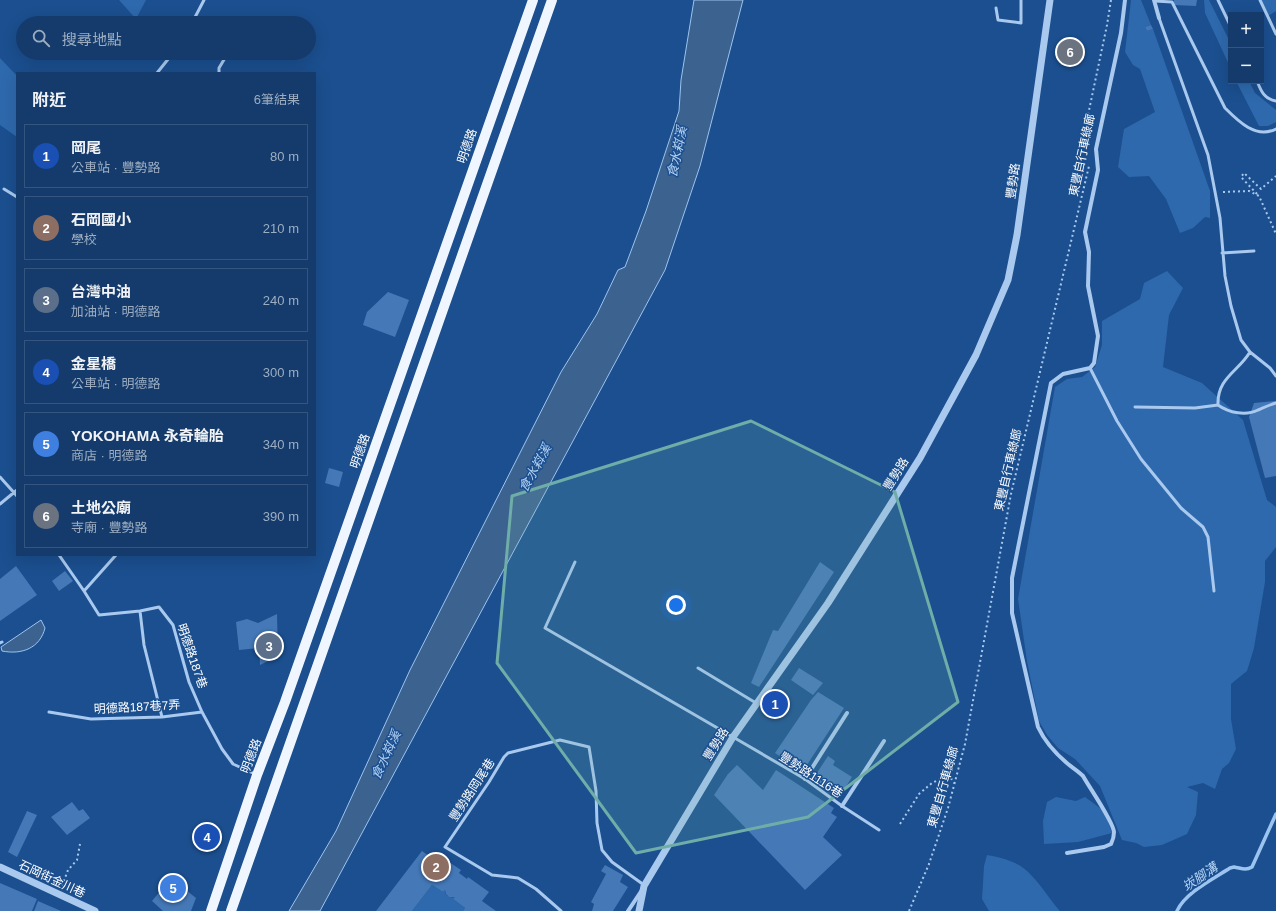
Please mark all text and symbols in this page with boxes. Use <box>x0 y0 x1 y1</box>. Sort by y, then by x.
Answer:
map controls <box>1228 12 1264 84</box>
button: + <box>1228 12 1264 48</box>
search box <box>16 16 316 60</box>
icon: search <box>30 27 52 49</box>
text: 搜尋地點 <box>62 31 122 48</box>
pin: 6 <box>1057 37 1083 67</box>
button: − <box>1228 48 1264 84</box>
text: 附近 <box>32 91 66 110</box>
text: 6筆結果 <box>254 92 300 107</box>
street label: 東豐自行車綠廊 <box>1066 112 1098 198</box>
water label: 食水嵙溪 <box>664 123 690 179</box>
street label: 明德路 <box>455 127 479 165</box>
text: 岡尾 <box>71 139 101 156</box>
text: 1 <box>42 149 50 164</box>
text: 80 m <box>270 149 299 164</box>
text: 公車站 · 豐勢路 <box>71 160 161 175</box>
street label: 豐勢路 <box>1004 162 1022 200</box>
text: 石岡國小 <box>71 211 131 228</box>
text: 2 <box>42 221 50 236</box>
text: 210 m <box>263 221 299 236</box>
text: 學校 <box>71 232 97 247</box>
text: 台灣中油 <box>71 283 131 300</box>
text: 3 <box>42 293 50 308</box>
text: 240 m <box>263 293 299 308</box>
text: 加油站 · 明德路 <box>71 304 161 319</box>
text: 金星橋 <box>71 355 116 372</box>
text: 4 <box>42 365 50 380</box>
text: 300 m <box>263 365 299 380</box>
text: 公車站 · 明德路 <box>71 376 161 391</box>
text: YOKOHAMA 永奇輪胎 <box>71 427 224 444</box>
street label: 東豐自行車綠廊 <box>992 427 1024 513</box>
street label: 明德路 <box>348 432 372 470</box>
text: 5 <box>42 437 50 452</box>
text: 340 m <box>263 437 299 452</box>
water label: 食水嵙溪 <box>516 440 555 494</box>
text: 商店 · 明德路 <box>71 448 148 463</box>
street label: 豐勢路 <box>881 455 911 493</box>
text: 土地公廟 <box>71 499 131 516</box>
text: 6 <box>42 509 50 524</box>
text: 390 m <box>263 509 299 524</box>
text: 寺廟 · 豐勢路 <box>71 520 148 535</box>
your location <box>666 595 686 615</box>
street label: 明德路187巷 <box>174 622 210 690</box>
pin: 3 <box>256 631 282 661</box>
pin: 1 <box>762 689 788 719</box>
street label: 明德路187巷7弄 <box>93 698 181 716</box>
street label: 豐勢路 <box>701 725 731 763</box>
water label: 食水嵙溪 <box>368 726 405 782</box>
street label: 明德路 <box>238 737 264 775</box>
street label: 東豐自行車綠廊 <box>925 745 961 829</box>
street label: 豐勢路1116巷 <box>777 749 845 801</box>
street label: 豐勢路岡尾巷 <box>447 756 497 824</box>
pin: 4 <box>194 822 220 852</box>
pin: 2 <box>423 852 449 882</box>
street label: 石岡街金川巷 <box>16 857 88 901</box>
water label: 崁腳溝 <box>1180 859 1222 894</box>
pin: 5 <box>160 873 186 903</box>

